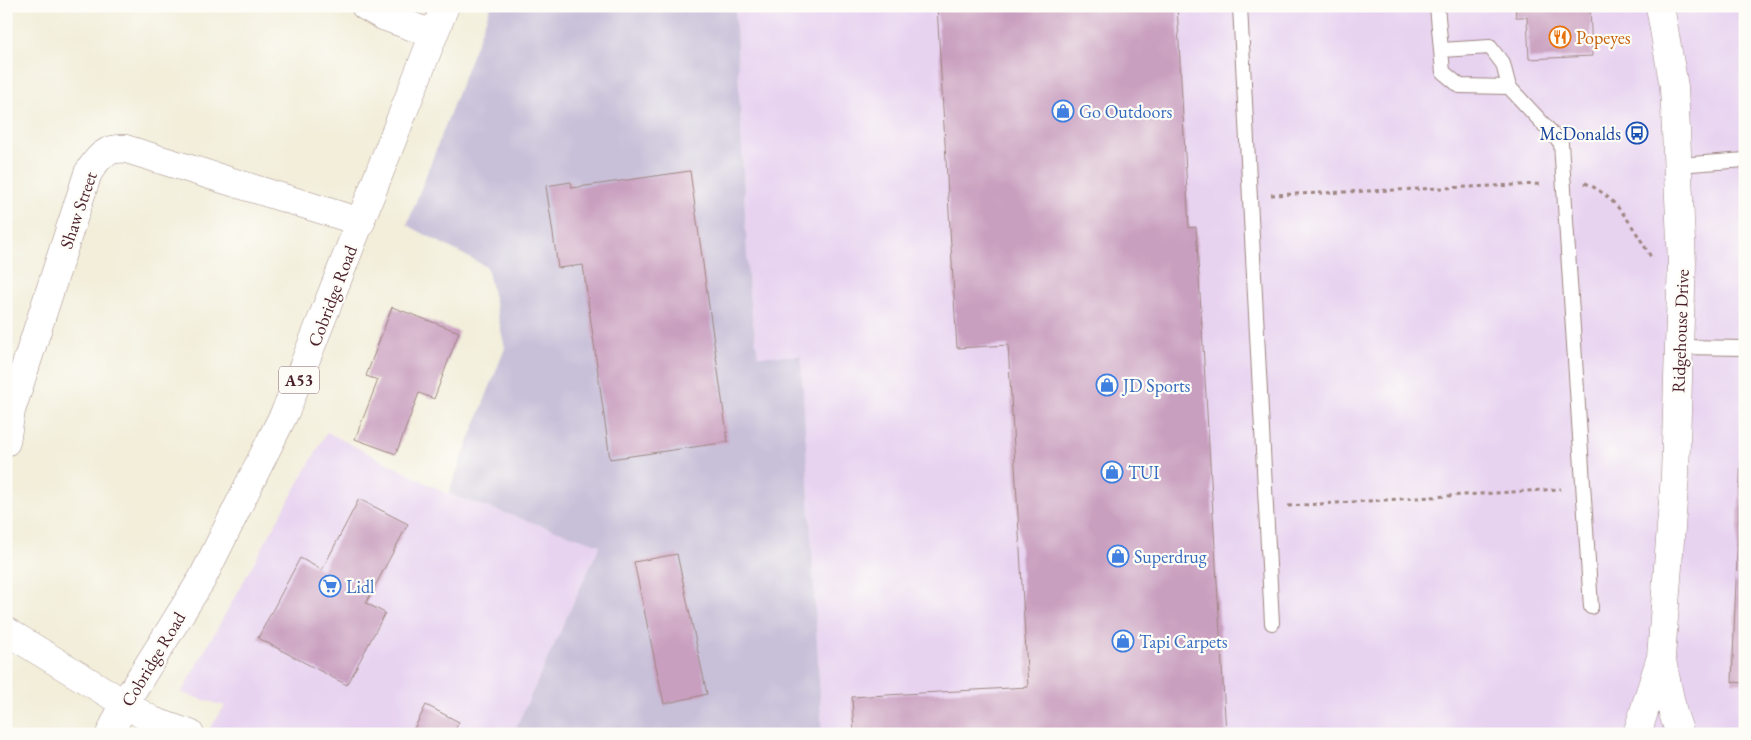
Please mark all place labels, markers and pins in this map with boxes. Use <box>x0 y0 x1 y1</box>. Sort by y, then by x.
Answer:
restaurant icon: Popeyes <box>1548 25 1572 49</box>
place label: Popeyes <box>1576 26 1631 49</box>
shop icon: Go Outdoors <box>1051 99 1075 123</box>
place label: Go Outdoors <box>1079 100 1172 123</box>
bus stop icon: McDonalds <box>1625 121 1649 145</box>
place label: McDonalds <box>1539 122 1621 145</box>
shop icon: JD Sports <box>1095 373 1119 397</box>
place label: JD Sports <box>1121 374 1191 397</box>
shop icon: TUI <box>1100 460 1124 484</box>
place label: TUI <box>1128 461 1159 484</box>
shop icon: Superdrug <box>1106 544 1130 568</box>
place label: Superdrug <box>1134 545 1207 568</box>
supermarket icon: Lidl <box>318 574 342 598</box>
place label: Lidl <box>346 575 374 598</box>
shop icon: Tapi Carpets <box>1111 629 1135 653</box>
place label: Tapi Carpets <box>1139 630 1228 653</box>

